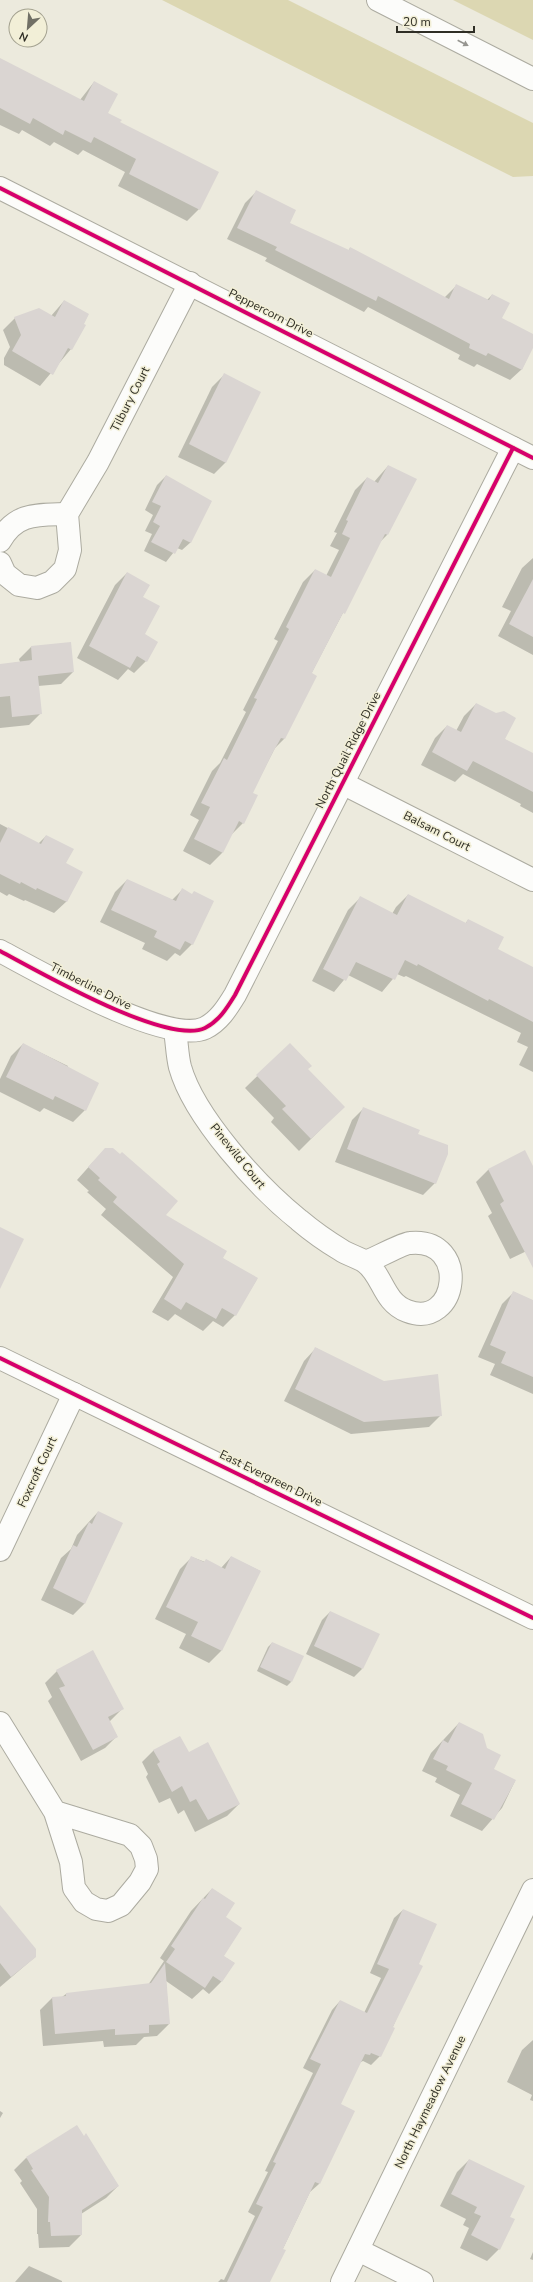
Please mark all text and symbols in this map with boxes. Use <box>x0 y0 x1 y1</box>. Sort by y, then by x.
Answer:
north arrow <box>8 8 48 48</box>
scale bar <box>397 8 474 34</box>
text: 20 m <box>403 14 431 30</box>
text: N <box>17 28 31 45</box>
one-way arrow <box>457 40 469 46</box>
street label: Peppercorn Drive <box>226 285 316 341</box>
street label: Tilbury Court <box>107 363 154 434</box>
street label: North Quail Ridge Drive <box>312 689 384 811</box>
street label: Balsam Court <box>401 807 474 855</box>
street label: Timberline Drive <box>48 959 134 1013</box>
street label: Pinewild Court <box>207 1120 270 1193</box>
street label: Foxcroft Court <box>14 1433 61 1510</box>
street label: East Evergreen Drive <box>217 1446 325 1510</box>
street label: North Haymeadow Avenue <box>391 2033 469 2171</box>

